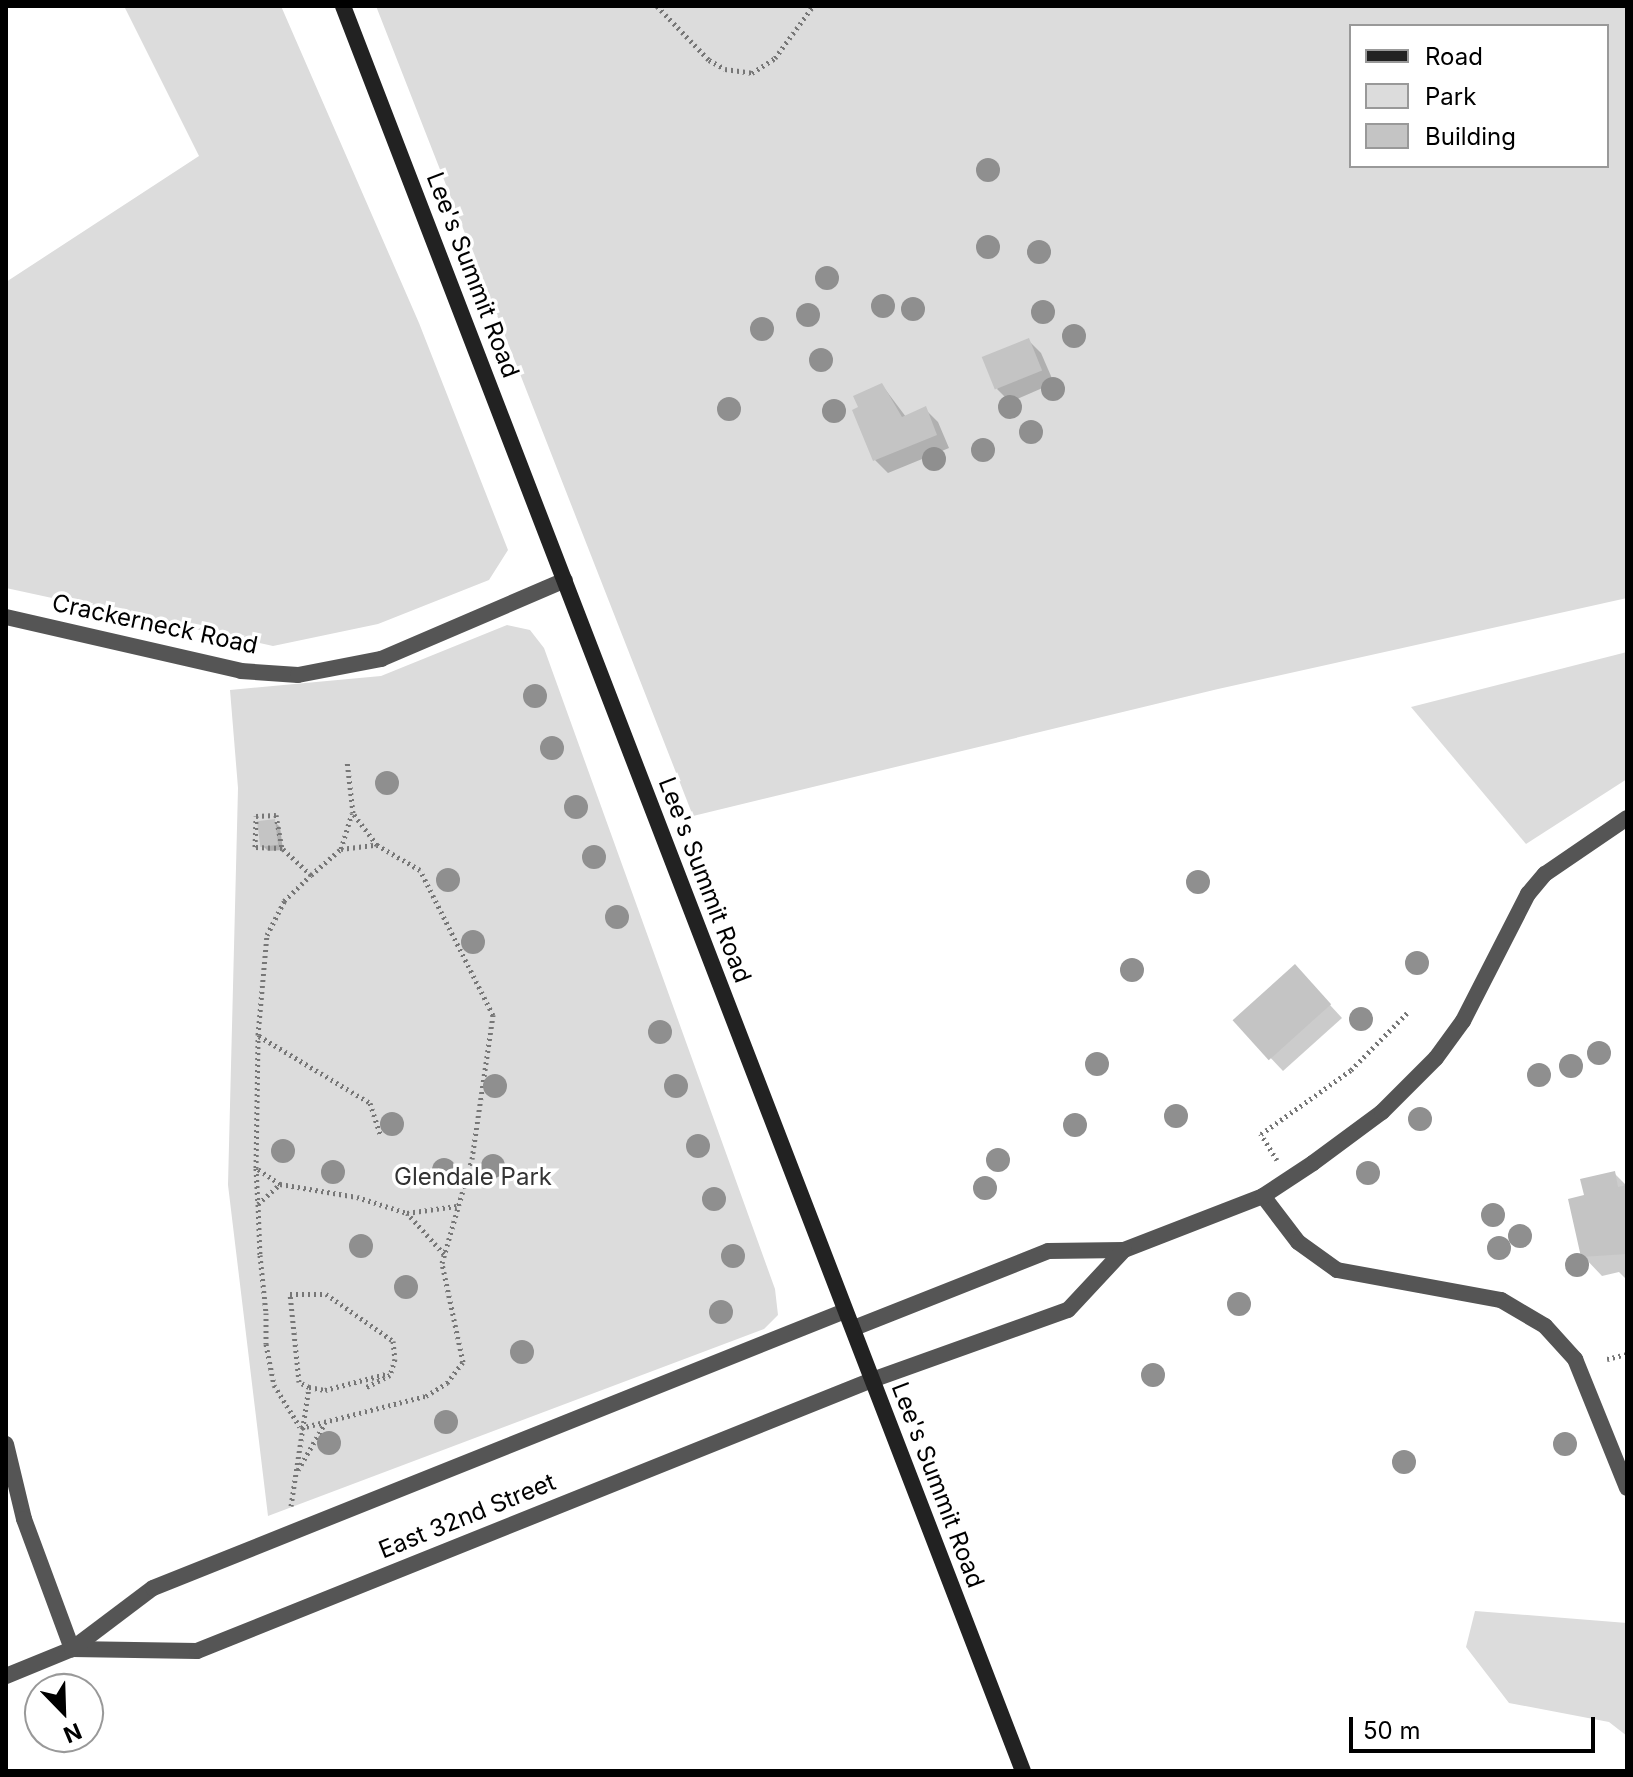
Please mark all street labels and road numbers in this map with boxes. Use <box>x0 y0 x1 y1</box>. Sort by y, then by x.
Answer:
street label: Lee's Summit Road <box>421 168 525 382</box>
street label: Crackerneck Road <box>50 588 260 660</box>
street label: Lee's Summit Road <box>653 773 757 987</box>
street label: Lee's Summit Road <box>886 1378 990 1592</box>
street label: East 32nd Street <box>374 1467 560 1565</box>

